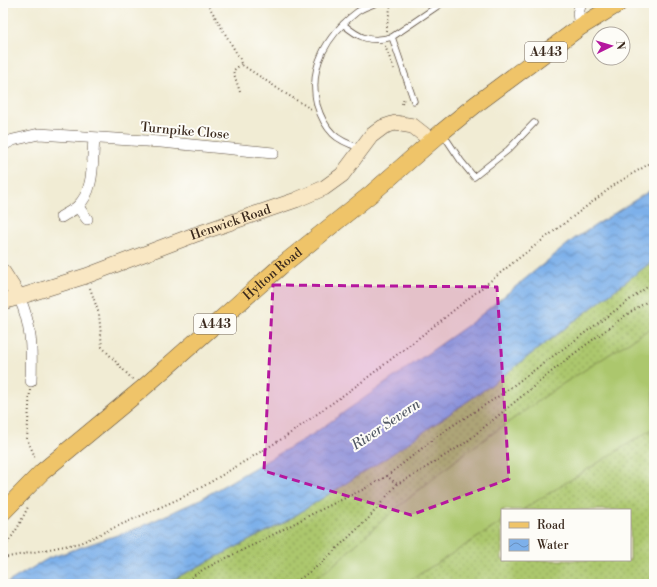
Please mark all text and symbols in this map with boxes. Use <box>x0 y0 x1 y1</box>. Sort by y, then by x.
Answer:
north arrow <box>591 26 631 66</box>
text: N <box>613 40 627 50</box>
road number: A443 <box>525 42 567 62</box>
street label: Turnpike Close <box>140 119 231 143</box>
street label: Henwick Road <box>188 201 273 244</box>
street label: Hylton Road <box>240 244 306 304</box>
road number: A443 <box>194 314 236 334</box>
water label: River Severn <box>347 395 424 455</box>
legend <box>501 509 631 561</box>
text: Road <box>537 518 565 533</box>
text: Water <box>536 538 569 553</box>

